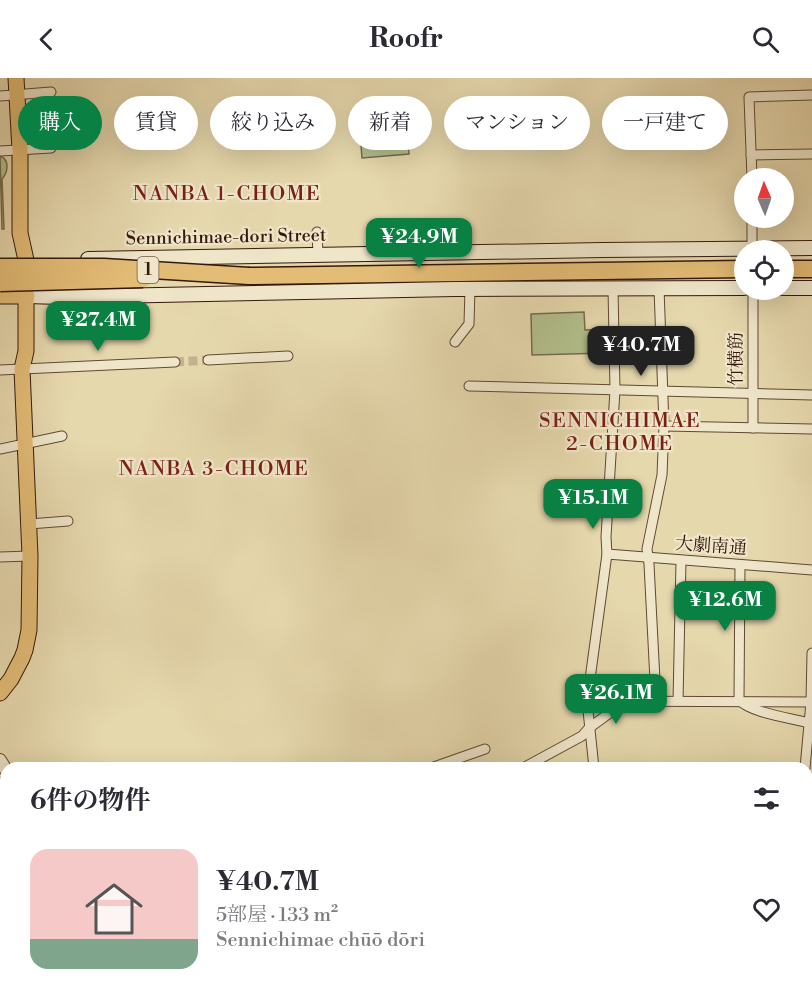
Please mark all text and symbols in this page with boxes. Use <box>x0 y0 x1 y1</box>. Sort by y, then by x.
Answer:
text: Roofr <box>369 22 443 56</box>
icon: back <box>30 23 63 56</box>
icon: search <box>749 23 782 56</box>
chip: 購入 <box>18 96 102 150</box>
chip: 賃貸 <box>114 96 198 150</box>
chip: 絞り込み <box>210 96 336 150</box>
chip: 新着 <box>348 96 432 150</box>
chip: マンション <box>444 96 590 150</box>
chip: 一戸建て <box>602 96 728 150</box>
north arrow <box>734 168 794 228</box>
map controls <box>734 168 794 300</box>
district label: NANBA 1-CHOME <box>133 182 321 207</box>
pin: ¥24.9M <box>370 218 468 269</box>
street label: Sennichimae-dori Street <box>126 224 327 250</box>
text: ¥24.9M <box>380 225 458 250</box>
button: locate <box>734 240 794 300</box>
road number: 1 <box>138 257 158 283</box>
pin: ¥27.4M <box>49 301 147 352</box>
text: ¥27.4M <box>60 308 136 333</box>
pin: ¥40.7M <box>592 326 690 377</box>
street label: 竹横筋 <box>725 332 748 386</box>
text: ¥40.7M <box>601 333 681 358</box>
district label: SENNICHIMAE 2-CHOME <box>539 409 701 457</box>
district label: NANBA 3-CHOME <box>119 457 309 482</box>
pin: ¥15.1M <box>544 479 642 530</box>
text: ¥15.1M <box>557 486 629 511</box>
street label: 大劇南通 <box>674 532 748 560</box>
pin: ¥12.6M <box>676 581 774 632</box>
text: ¥12.6M <box>688 588 762 613</box>
pin: ¥26.1M <box>567 674 665 725</box>
text: ¥26.1M <box>579 681 653 706</box>
icon: filters <box>750 782 783 815</box>
text: 6件の物件 <box>30 785 150 817</box>
text: ¥40.7M <box>216 866 319 898</box>
icon: home <box>78 873 150 945</box>
icon: heart <box>750 893 783 926</box>
text: 5部屋 · 133 m² <box>216 903 338 928</box>
text: Sennichimae chūō dōri <box>216 928 425 953</box>

